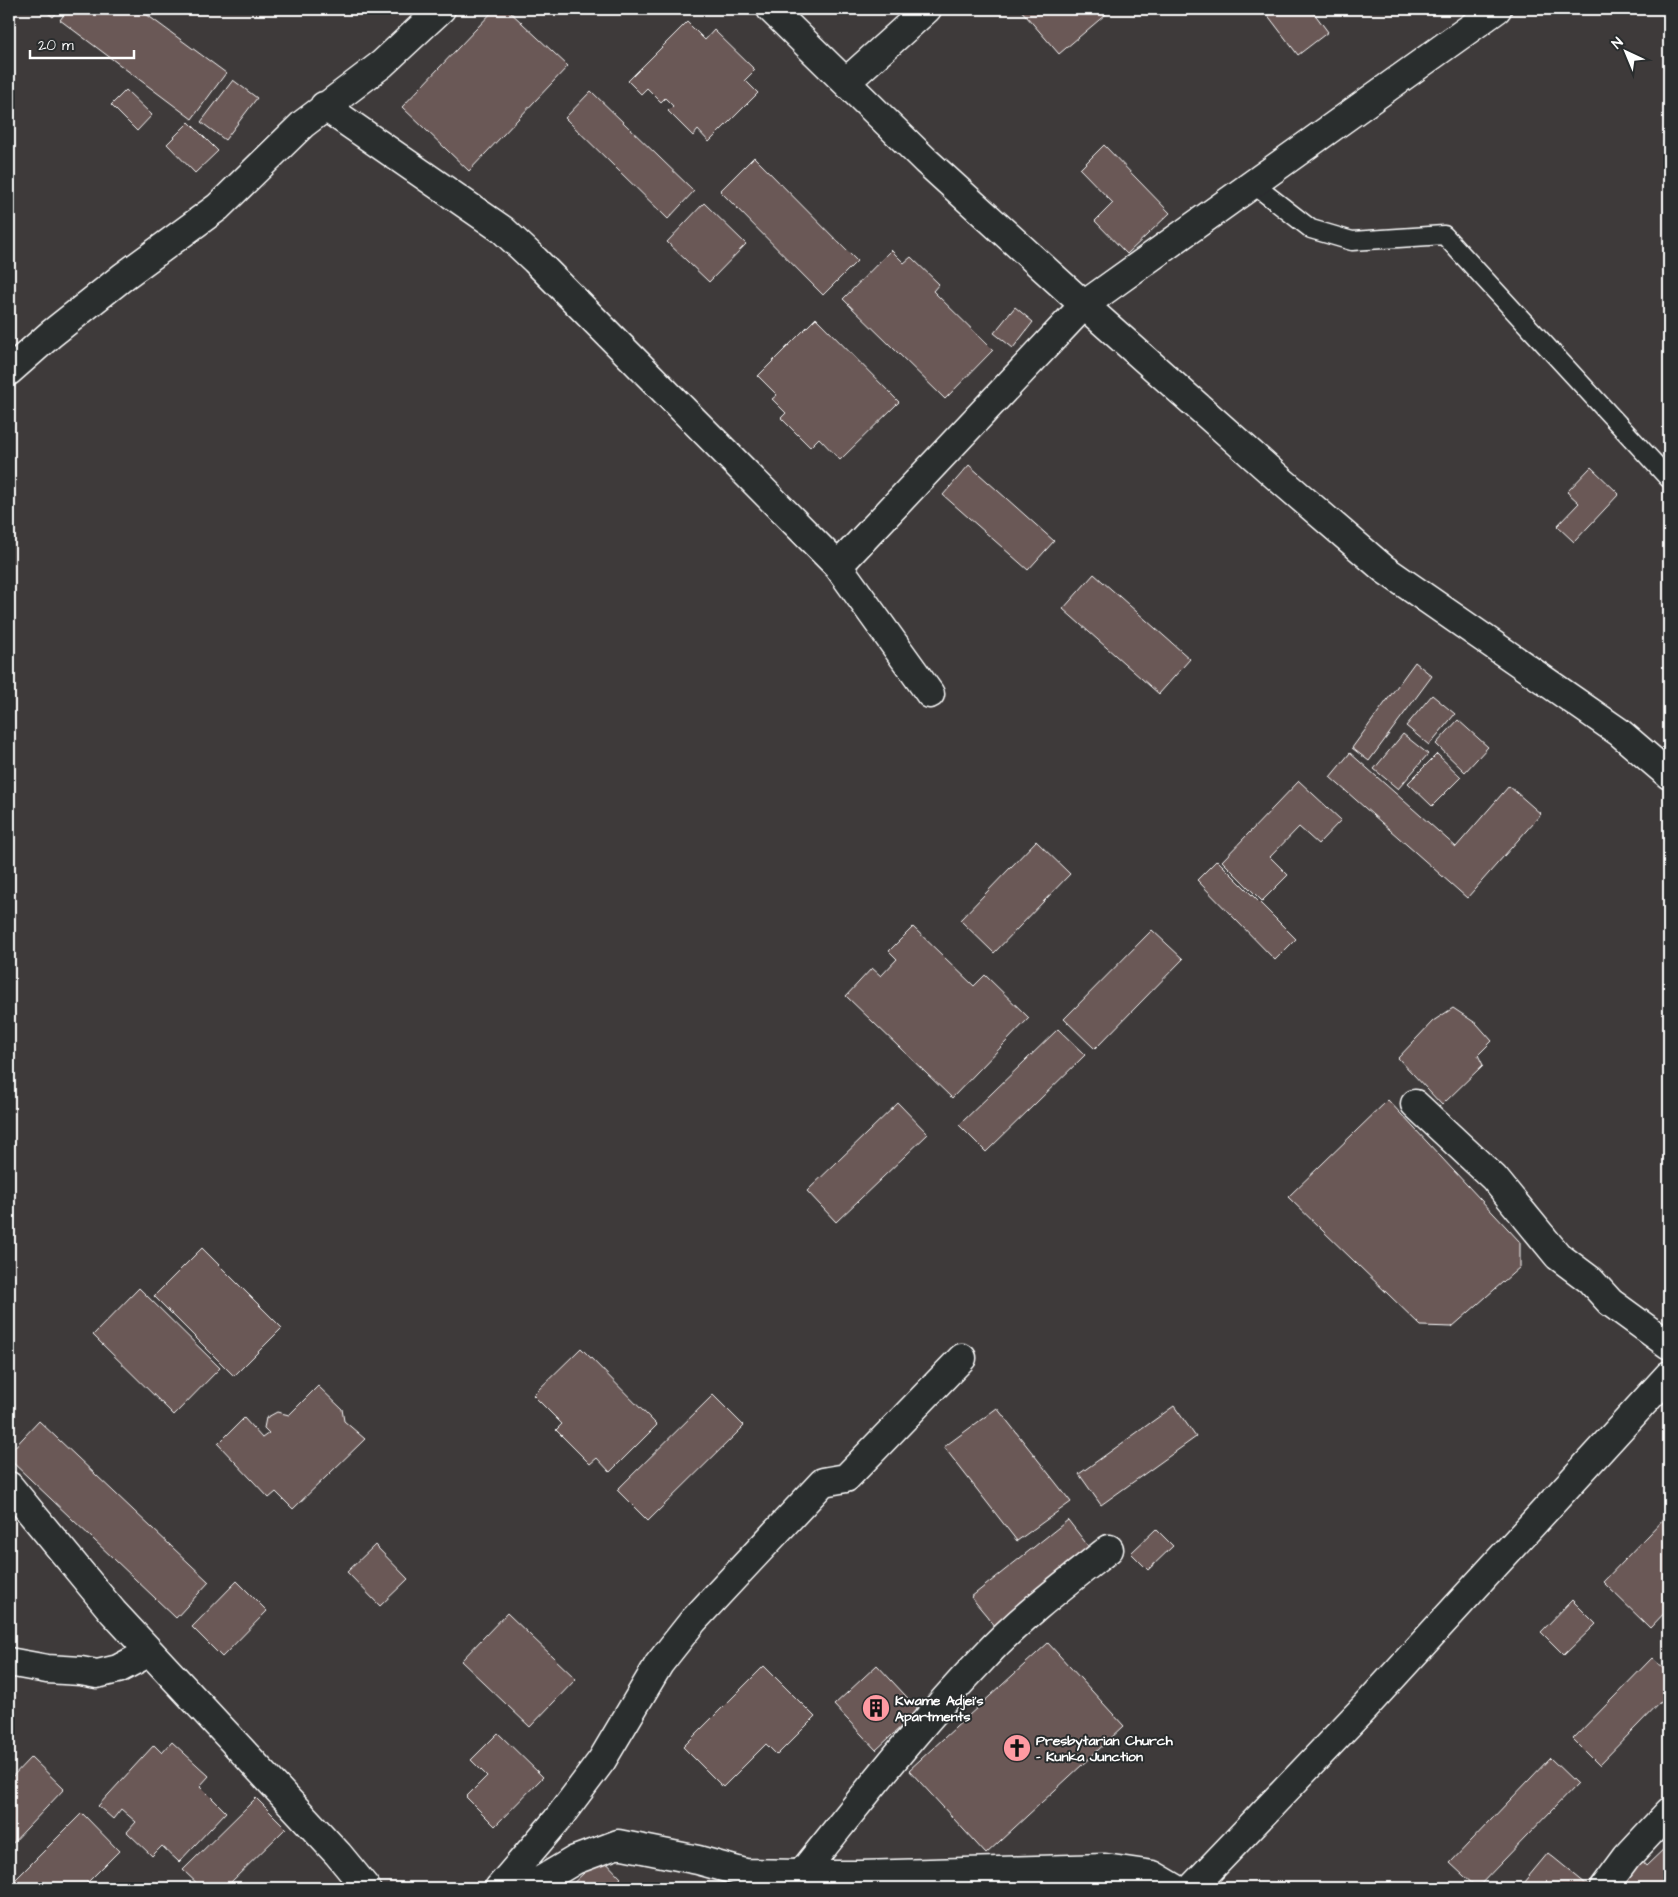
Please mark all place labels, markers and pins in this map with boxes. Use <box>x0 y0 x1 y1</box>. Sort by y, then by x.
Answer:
place label: Kwame Adjei's Apartments <box>895 1691 984 1727</box>
building icon: Kwame Adjei's Apartments <box>861 1693 891 1723</box>
place label: Presbytarian Church - Kunka Junction <box>1036 1731 1174 1767</box>
church icon: Presbytarian Church - Kunka Junction <box>1002 1733 1032 1763</box>

